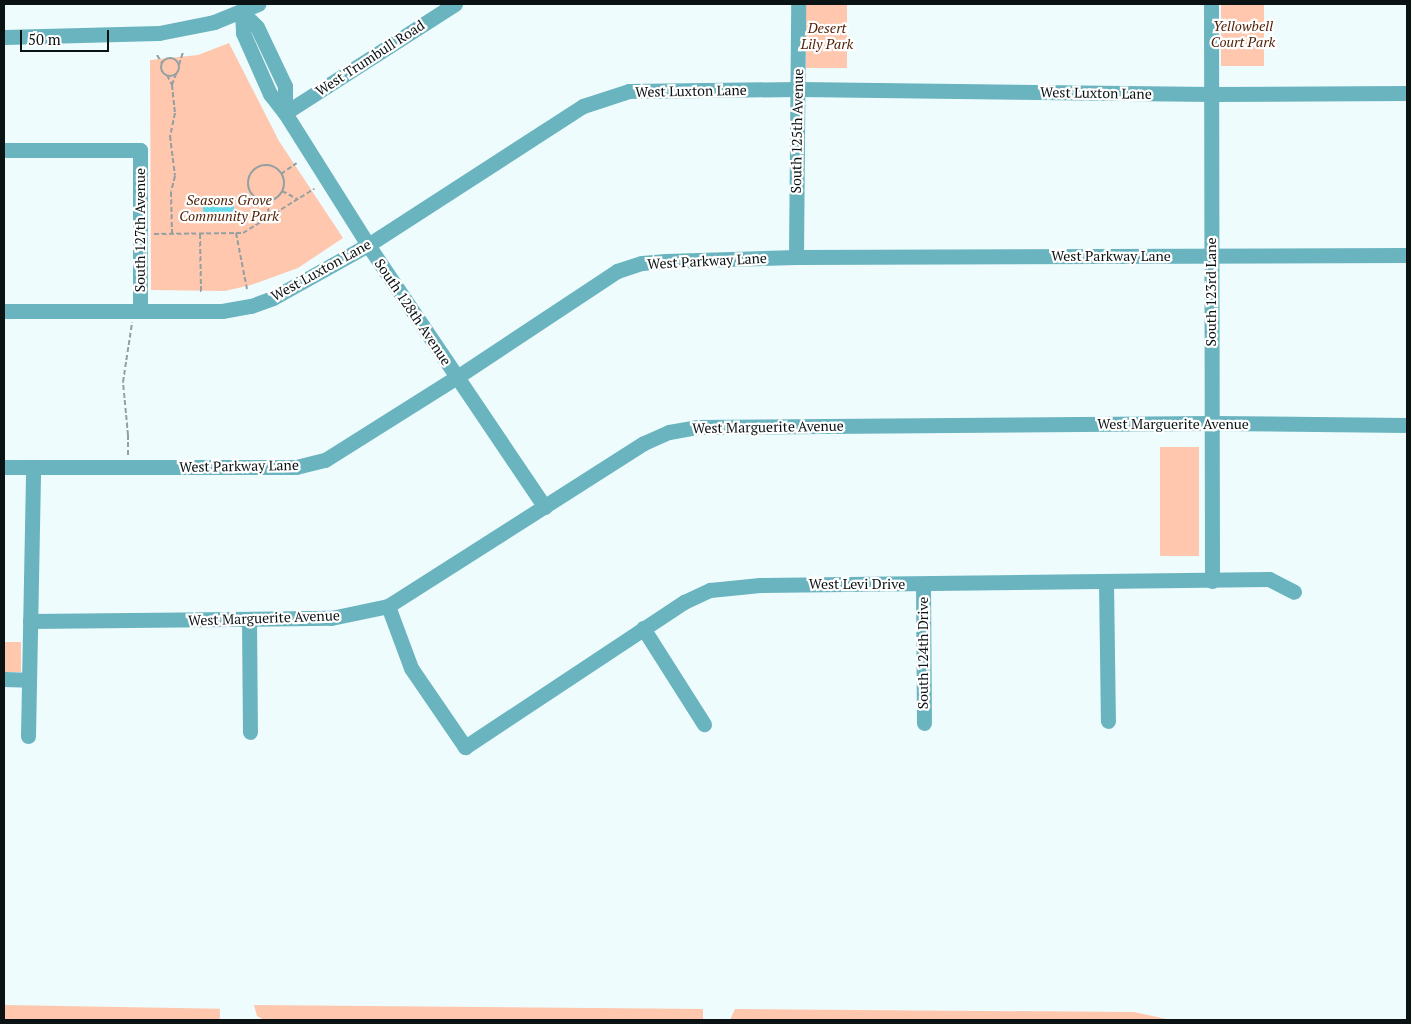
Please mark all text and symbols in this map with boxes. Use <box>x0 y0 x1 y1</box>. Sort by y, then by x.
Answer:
street label: West Trumbull Road <box>312 17 428 99</box>
park label: Yellowbell Court Park <box>1211 18 1275 50</box>
scale bar <box>22 20 111 52</box>
park label: Desert Lily Park <box>801 20 853 52</box>
text: 50 m <box>28 29 61 49</box>
street label: South 125th Avenue <box>788 68 806 194</box>
street label: West Luxton Lane <box>635 82 747 100</box>
street label: West Luxton Lane <box>1040 84 1152 102</box>
street label: South 127th Avenue <box>132 168 148 292</box>
park label: Seasons Grove Community Park <box>179 192 279 224</box>
street label: West Luxton Lane <box>268 236 374 304</box>
street label: South 123rd Lane <box>1203 237 1219 347</box>
street label: West Parkway Lane <box>1051 248 1171 264</box>
street label: West Parkway Lane <box>647 249 767 273</box>
street label: South 128th Avenue <box>371 255 455 369</box>
street label: West Marguerite Avenue <box>1097 416 1249 432</box>
street label: West Marguerite Avenue <box>692 417 844 437</box>
street label: West Parkway Lane <box>179 457 299 475</box>
street label: West Levi Drive <box>809 576 905 592</box>
street label: South 124th Drive <box>915 597 931 709</box>
street label: West Marguerite Avenue <box>188 607 340 629</box>

